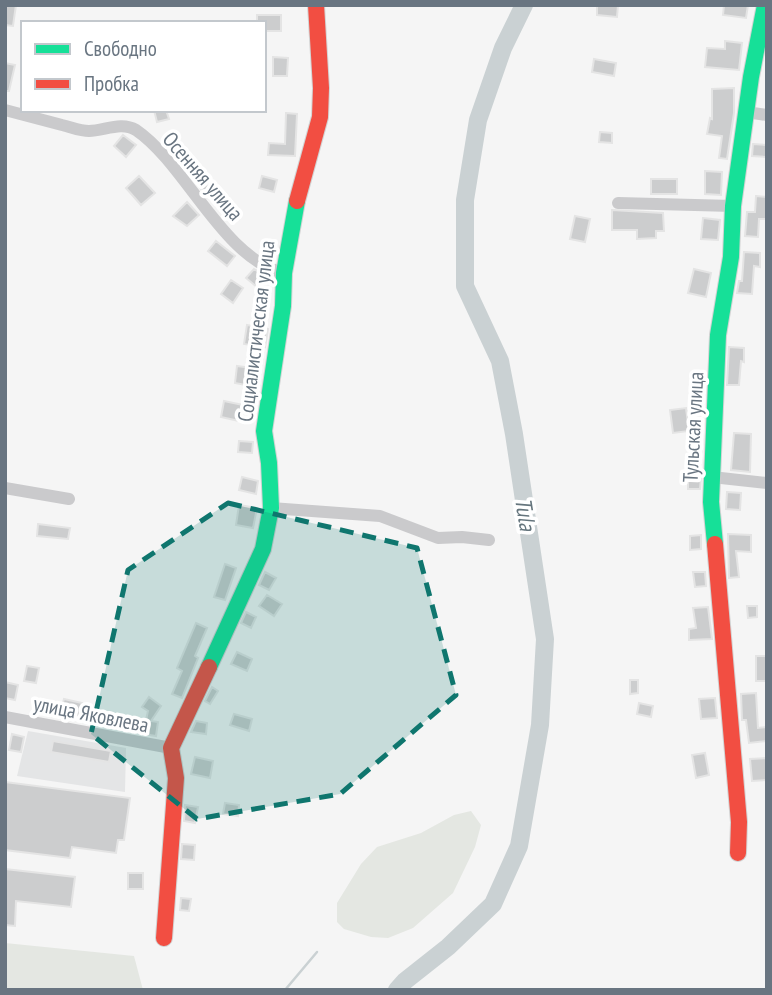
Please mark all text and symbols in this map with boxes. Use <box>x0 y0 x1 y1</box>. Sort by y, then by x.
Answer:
legend <box>21 21 266 112</box>
text: Свободно <box>84 35 157 62</box>
text: Пробка <box>84 70 139 97</box>
street label: Осенняя улица <box>157 126 249 226</box>
street label: Социалистическая улица <box>231 239 281 423</box>
street label: Тульская улица <box>677 371 709 483</box>
water label: Tula <box>509 495 543 534</box>
street label: улица Яковлева <box>31 690 151 738</box>

